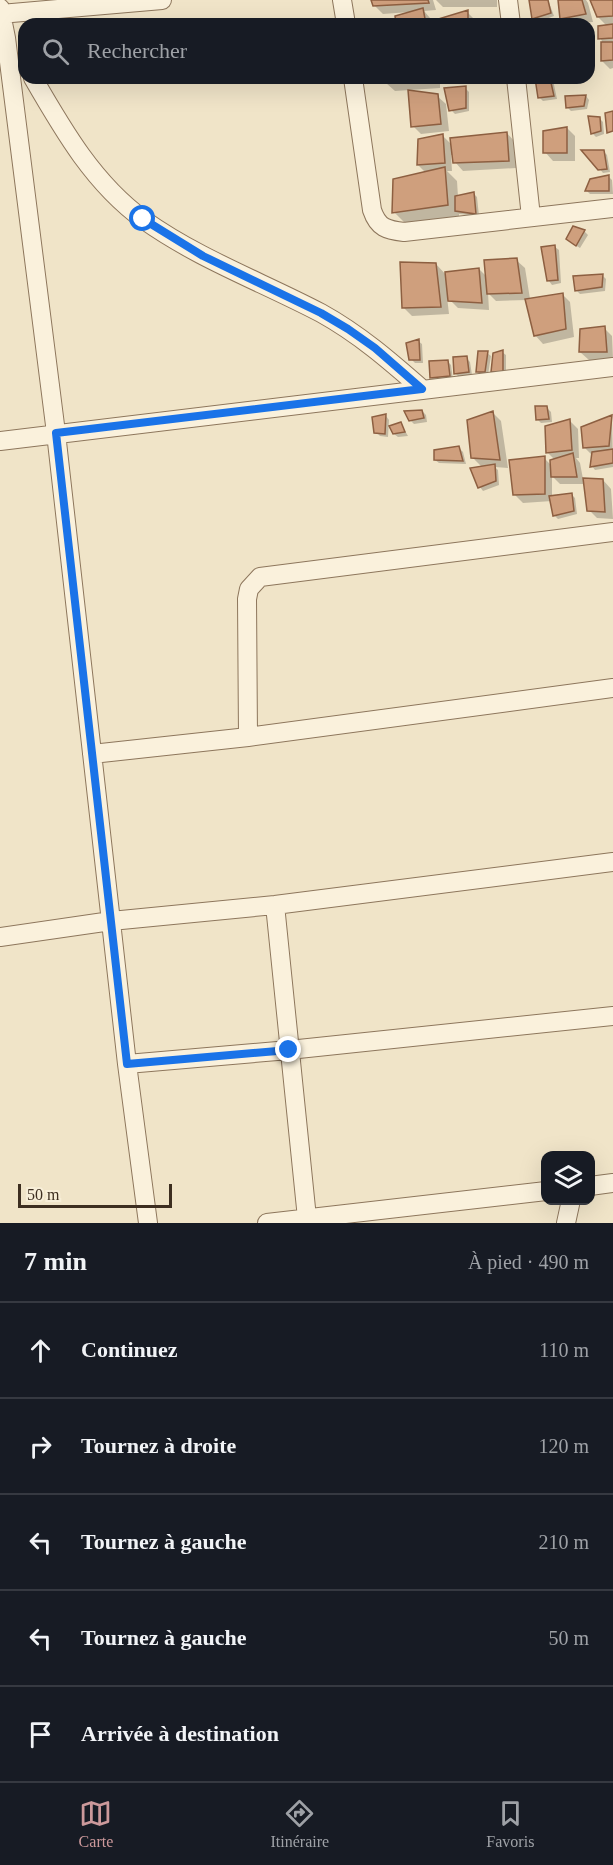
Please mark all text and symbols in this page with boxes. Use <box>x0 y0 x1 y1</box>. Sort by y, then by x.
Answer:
search box <box>18 18 595 84</box>
icon: search <box>39 35 72 68</box>
text: Rechercher <box>87 38 187 63</box>
route start <box>129 205 155 231</box>
route end <box>275 1036 301 1062</box>
map controls <box>541 1151 595 1205</box>
button: layers <box>541 1151 595 1205</box>
scale bar <box>18 1181 172 1208</box>
text: 50 m <box>27 1186 59 1203</box>
text: 7 min <box>24 1247 87 1276</box>
text: À pied · 490 m <box>468 1251 589 1273</box>
icon: ahead <box>24 1334 57 1367</box>
text: Continuez <box>81 1337 178 1362</box>
text: 110 m <box>539 1339 589 1361</box>
icon: right <box>24 1430 57 1463</box>
text: Tournez à droite <box>81 1433 236 1458</box>
text: 120 m <box>538 1435 589 1457</box>
icon: left <box>24 1526 57 1559</box>
text: Tournez à gauche <box>81 1529 246 1554</box>
text: 210 m <box>538 1531 589 1553</box>
icon: left <box>24 1622 57 1655</box>
text: Tournez à gauche <box>81 1625 246 1650</box>
text: 50 m <box>548 1627 589 1649</box>
icon: arrive <box>24 1718 57 1751</box>
text: Arrivée à destination <box>81 1721 279 1746</box>
tab: Carte <box>79 1797 113 1851</box>
tab: Itinéraire <box>271 1797 329 1851</box>
tab: Favoris <box>486 1797 534 1851</box>

